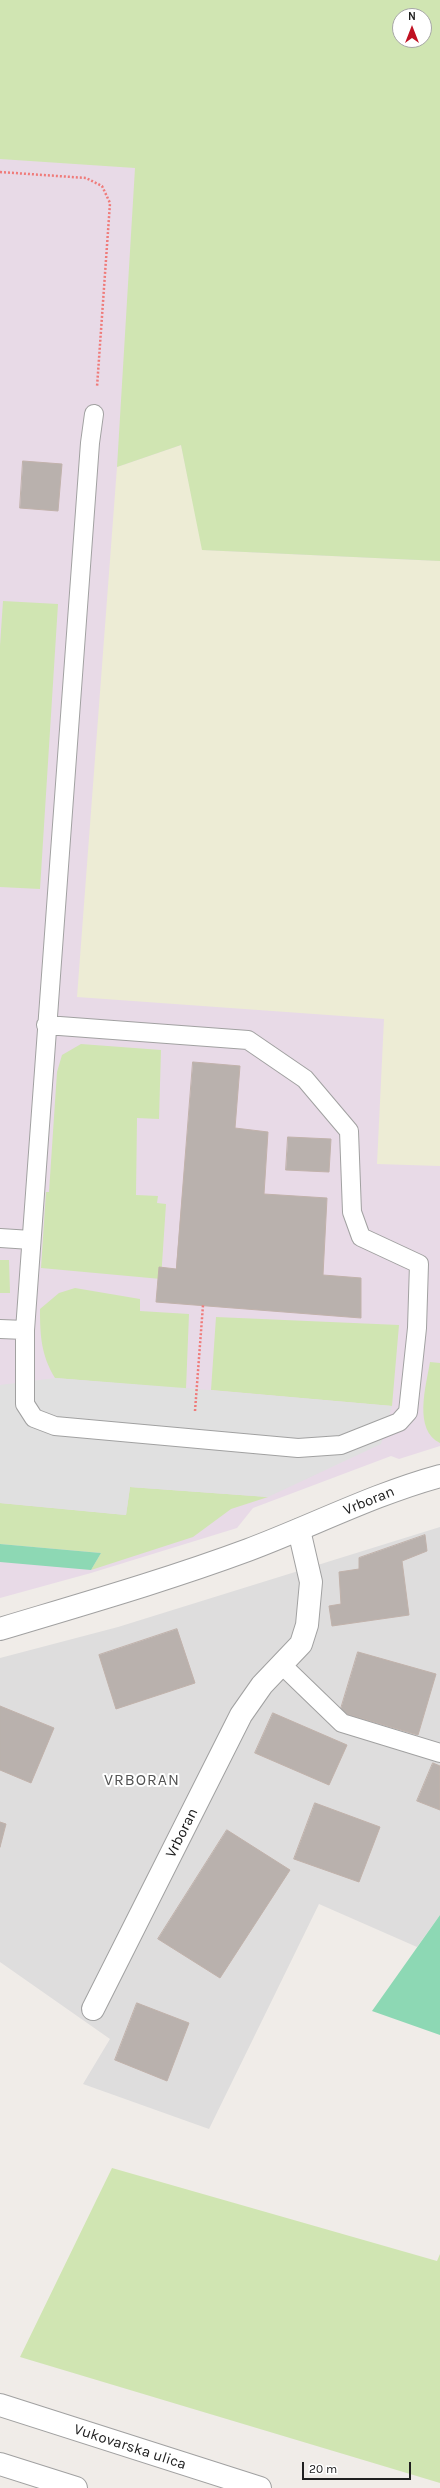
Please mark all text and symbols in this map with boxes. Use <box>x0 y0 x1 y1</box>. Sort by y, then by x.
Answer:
north arrow <box>392 8 432 48</box>
text: N <box>408 10 416 23</box>
street label: Vrboran <box>341 1483 397 1519</box>
district label: VRBORAN <box>104 1770 180 1790</box>
street label: Vrboran <box>162 1805 202 1861</box>
street label: Vukovarska ulica <box>71 2420 189 2474</box>
scale bar <box>304 2454 413 2480</box>
text: 20 m <box>309 2462 337 2476</box>

